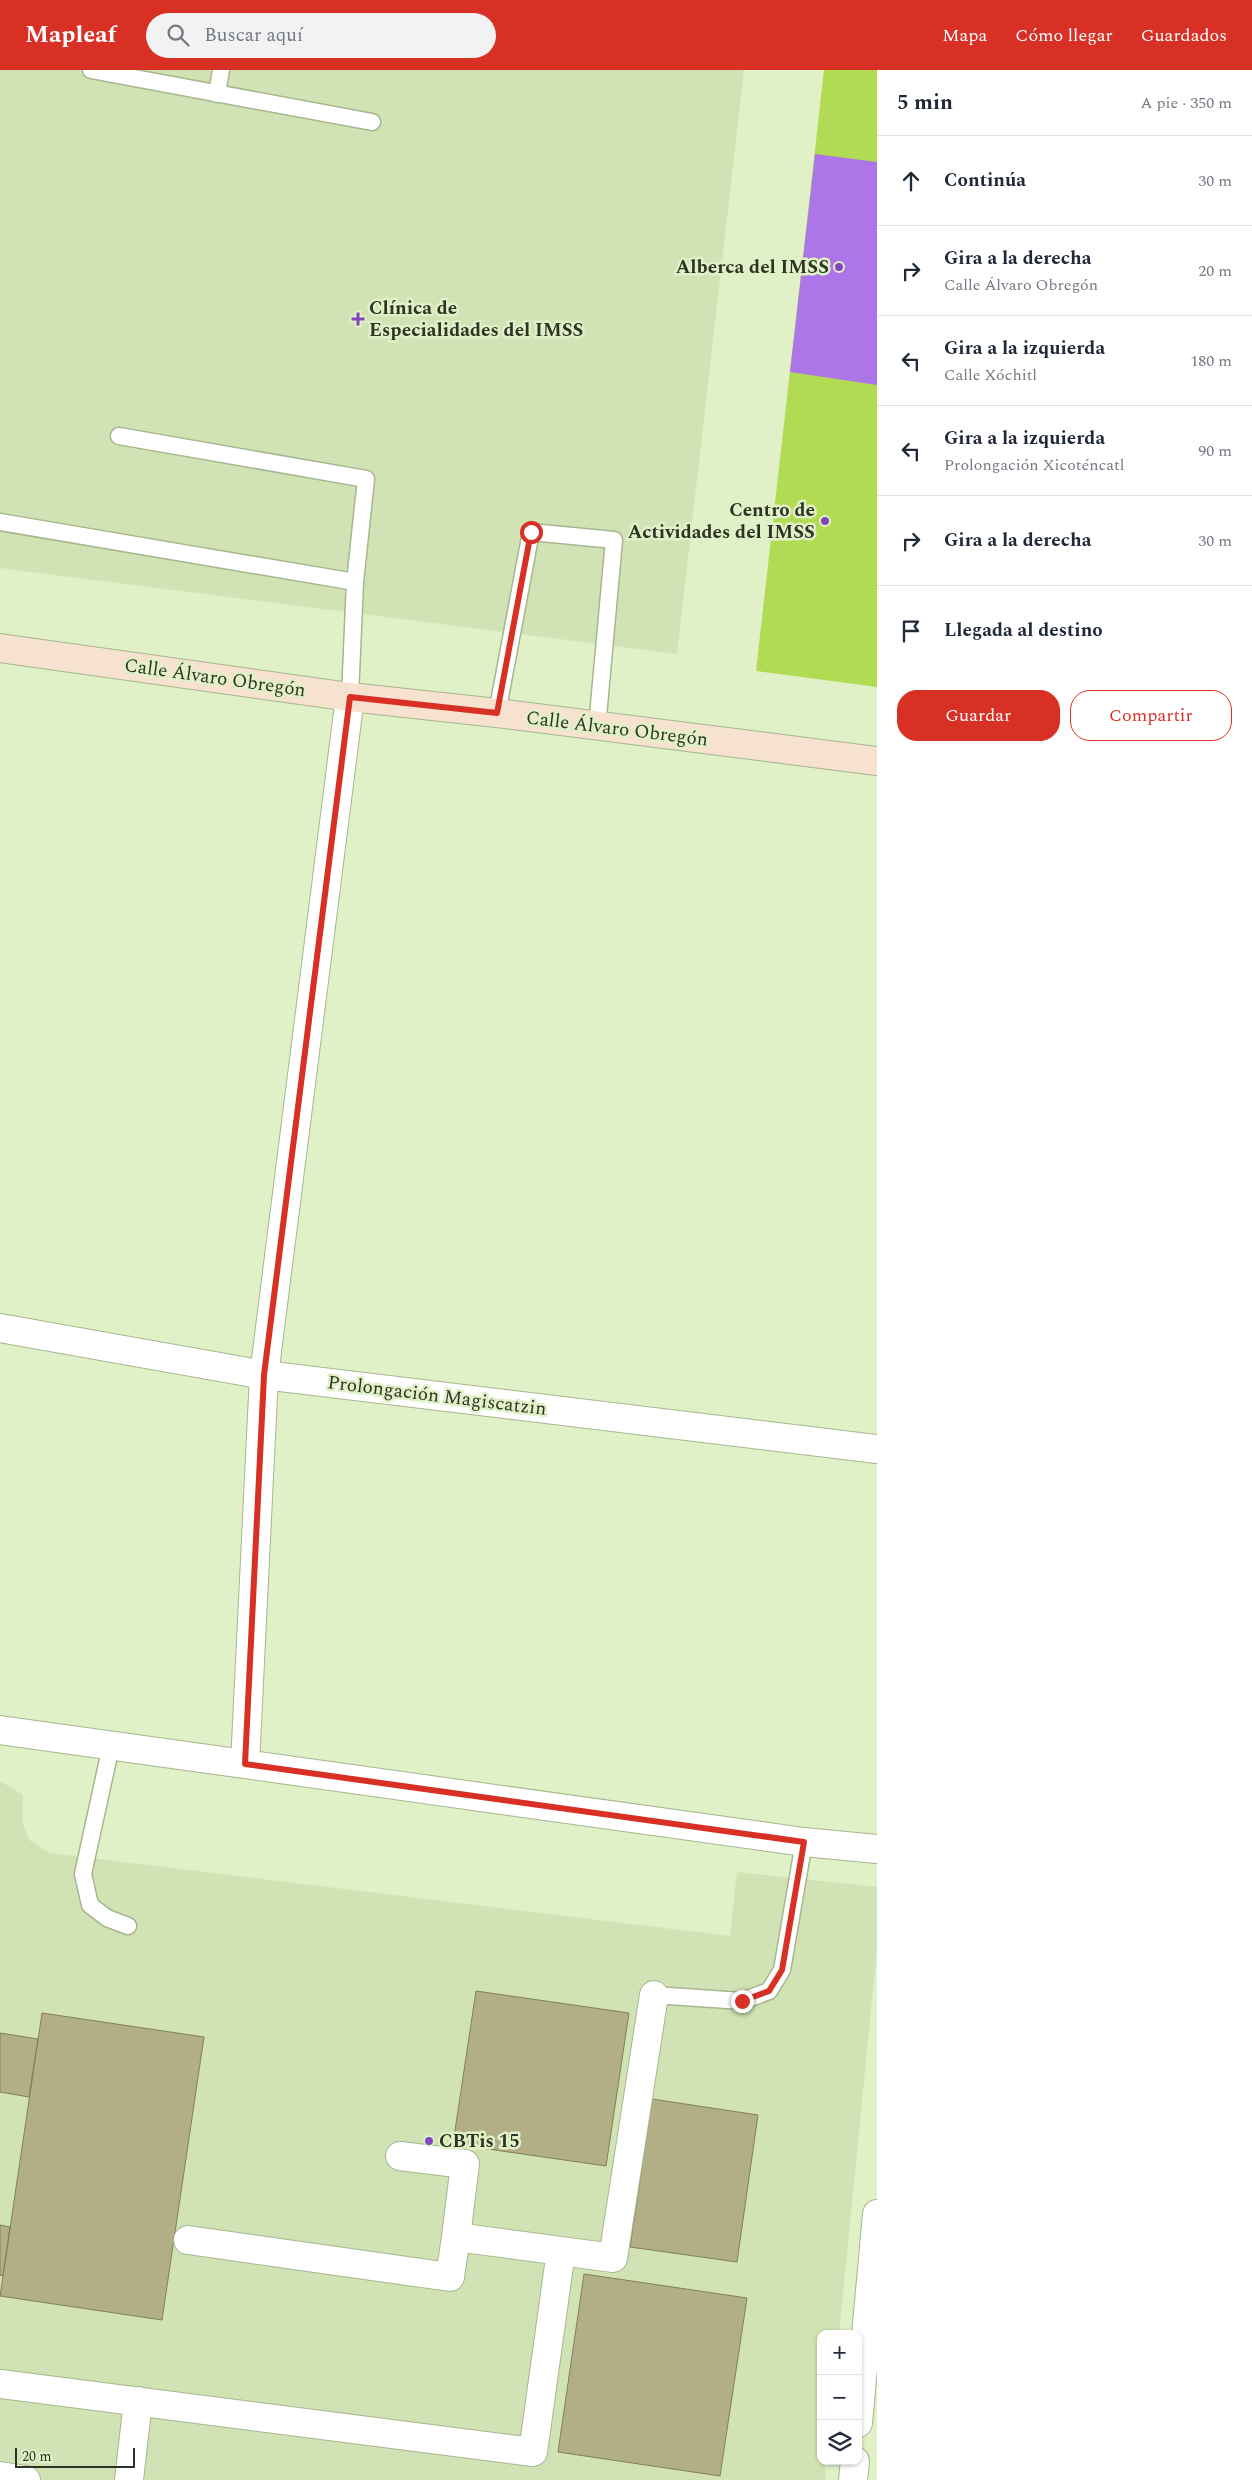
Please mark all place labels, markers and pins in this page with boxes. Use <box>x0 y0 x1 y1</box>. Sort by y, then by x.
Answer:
place label: Alberca del IMSS <box>676 253 829 282</box>
marker: Alberca del IMSS <box>833 261 845 273</box>
place label: Clínica de Especialidades del IMSS <box>369 294 584 345</box>
marker: Clínica de Especialidades del IMSS <box>351 312 365 326</box>
place label: Centro de Actividades del IMSS <box>628 496 815 547</box>
marker: Centro de Actividades del IMSS <box>819 515 831 527</box>
place label: CBTis 15 <box>439 2127 520 2156</box>
marker: CBTis 15 <box>423 2135 435 2147</box>

